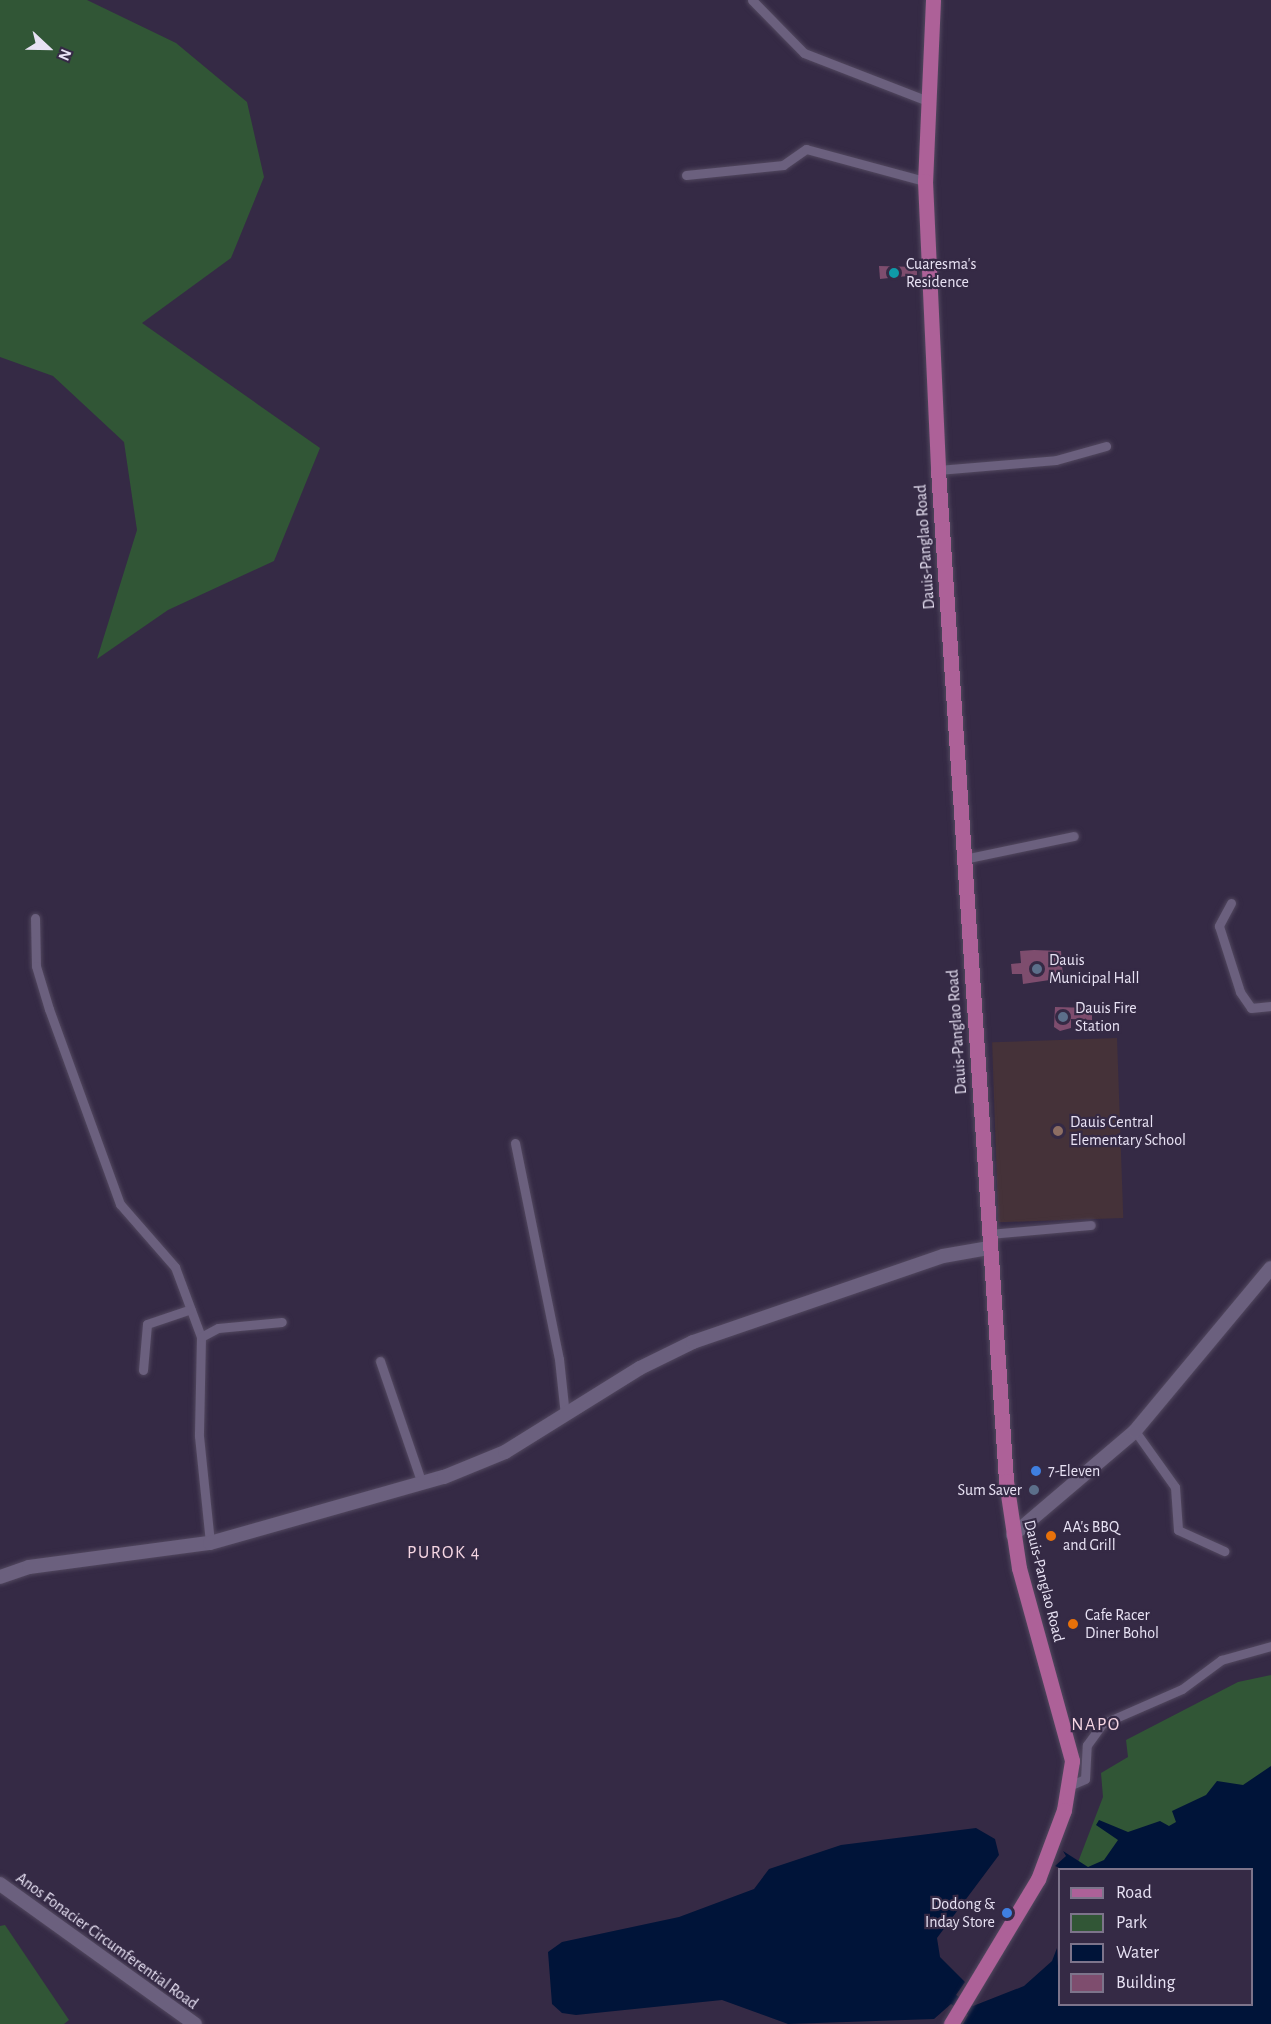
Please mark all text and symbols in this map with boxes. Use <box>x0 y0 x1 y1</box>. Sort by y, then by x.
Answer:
north arrow <box>18 18 78 78</box>
text: N <box>55 47 74 63</box>
place label: Cuaresma's Residence <box>906 254 976 292</box>
marker: Cuaresma's Residence <box>887 266 901 280</box>
street label: Dauis-Panglao Road <box>911 484 939 610</box>
place label: Dauis Municipal Hall <box>1049 950 1140 988</box>
marker: Dauis Municipal Hall <box>1030 962 1044 976</box>
street label: Dauis-Panglao Road <box>943 969 971 1095</box>
place label: Dauis Fire Station <box>1075 998 1137 1036</box>
marker: Dauis Fire Station <box>1056 1010 1070 1024</box>
place label: Dauis Central Elementary School <box>1070 1112 1186 1150</box>
marker: Dauis Central Elementary School <box>1051 1124 1065 1138</box>
place label: 7-Eleven <box>1048 1461 1100 1481</box>
marker: 7-Eleven <box>1029 1464 1043 1478</box>
place label: Sum Saver <box>958 1480 1022 1500</box>
marker: Sum Saver <box>1027 1483 1041 1497</box>
place label: AA's BBQ and Grill <box>1063 1517 1119 1555</box>
street label: Dauis-Panglao Road <box>1020 1518 1068 1644</box>
marker: AA's BBQ and Grill <box>1044 1529 1058 1543</box>
district label: PUROK 4 <box>407 1542 481 1564</box>
place label: Cafe Racer Diner Bohol <box>1085 1605 1159 1643</box>
marker: Cafe Racer Diner Bohol <box>1066 1617 1080 1631</box>
district label: NAPO <box>1071 1714 1121 1736</box>
street label: Anos Fonacier Circumferential Road <box>12 1868 202 2014</box>
legend <box>1058 1868 1253 2006</box>
text: Road <box>1116 1884 1152 1902</box>
place label: Dodong & Inday Store <box>925 1894 995 1932</box>
marker: Dodong & Inday Store <box>1000 1906 1014 1920</box>
text: Park <box>1116 1914 1147 1932</box>
text: Water <box>1116 1944 1159 1962</box>
text: Building <box>1116 1974 1175 1992</box>

